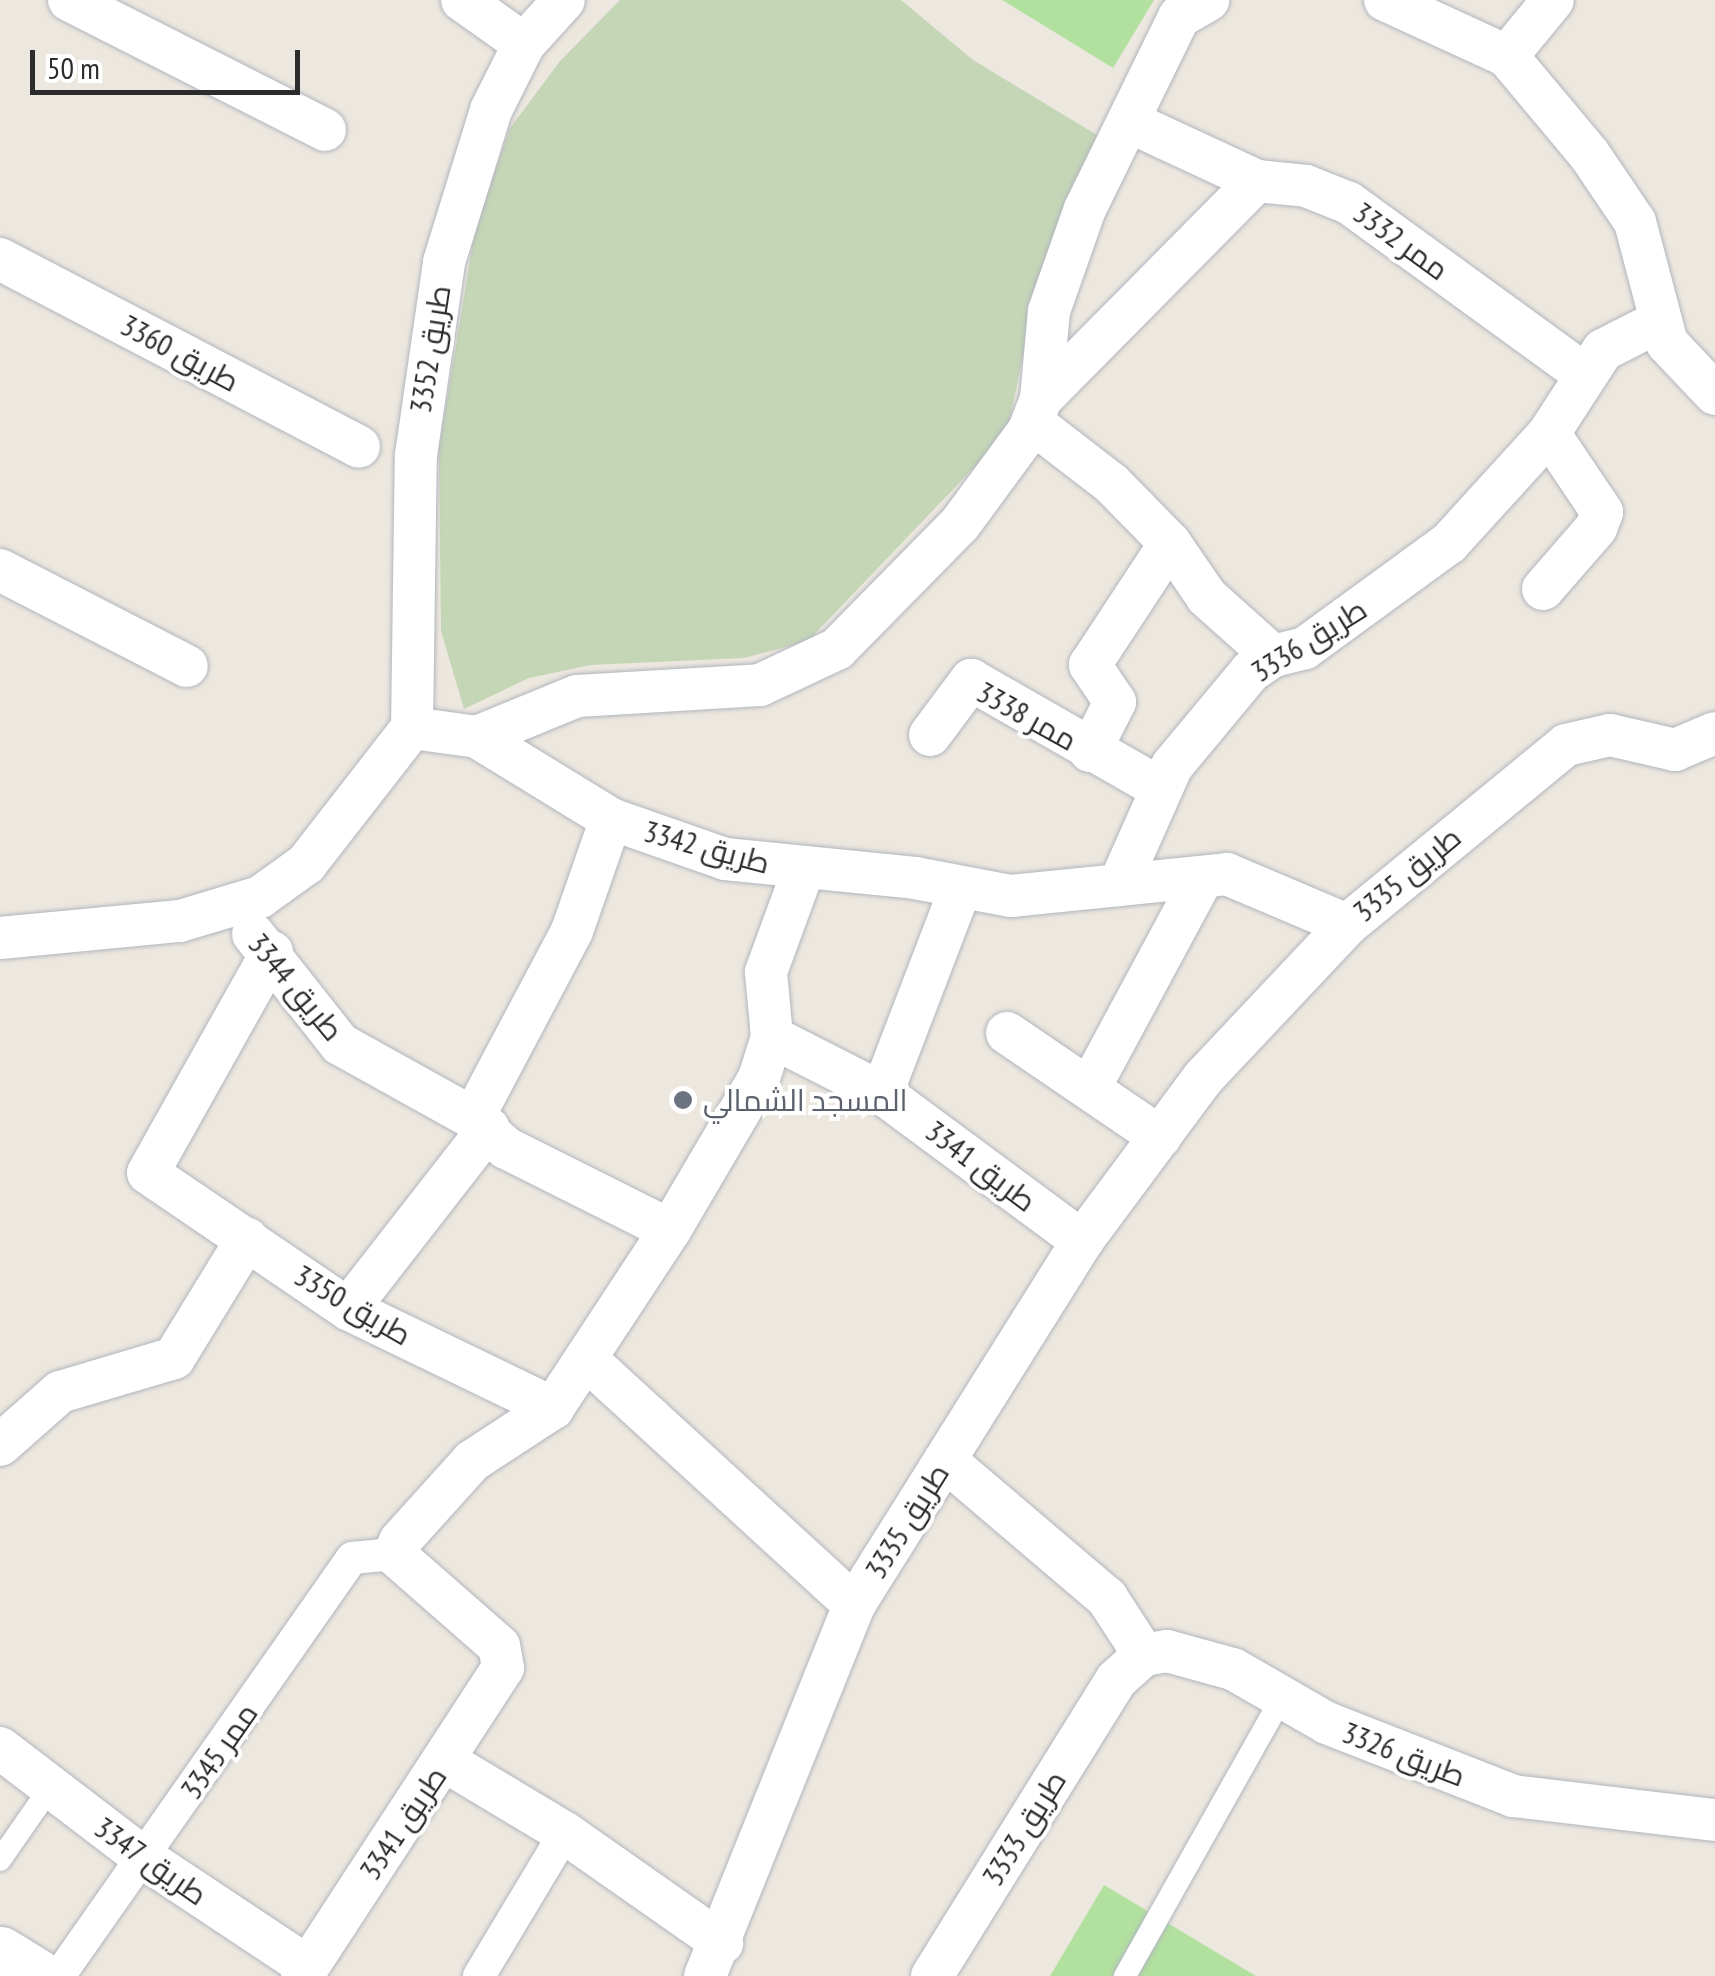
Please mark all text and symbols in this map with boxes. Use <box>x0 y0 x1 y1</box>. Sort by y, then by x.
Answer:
scale bar <box>35 30 305 92</box>
text: 50 m <box>47 48 100 87</box>
street label: ممر 3332 <box>1346 194 1456 288</box>
street label: طريق 3352 <box>402 283 458 415</box>
street label: طريق 3360 <box>115 307 245 399</box>
street label: طريق 3336 <box>1245 591 1373 689</box>
street label: ممر 3338 <box>971 674 1083 758</box>
street label: طريق 3342 <box>640 813 774 881</box>
street label: طريق 3335 <box>1346 819 1468 929</box>
street label: طريق 3344 <box>241 926 351 1048</box>
place label: المسجد الشمالي <box>703 1082 908 1118</box>
marker: المسجد الشمالي <box>672 1089 694 1111</box>
street label: طريق 3341 <box>919 1113 1043 1219</box>
street label: طريق 3350 <box>288 1257 418 1353</box>
street label: طريق 3335 <box>858 1457 956 1585</box>
street label: ممر 3345 <box>173 1696 265 1806</box>
street label: طريق 3326 <box>1337 1714 1471 1794</box>
street label: طريق 3341 <box>352 1759 454 1887</box>
street label: طريق 3333 <box>975 1764 1073 1892</box>
street label: طريق 3347 <box>88 1809 214 1913</box>

